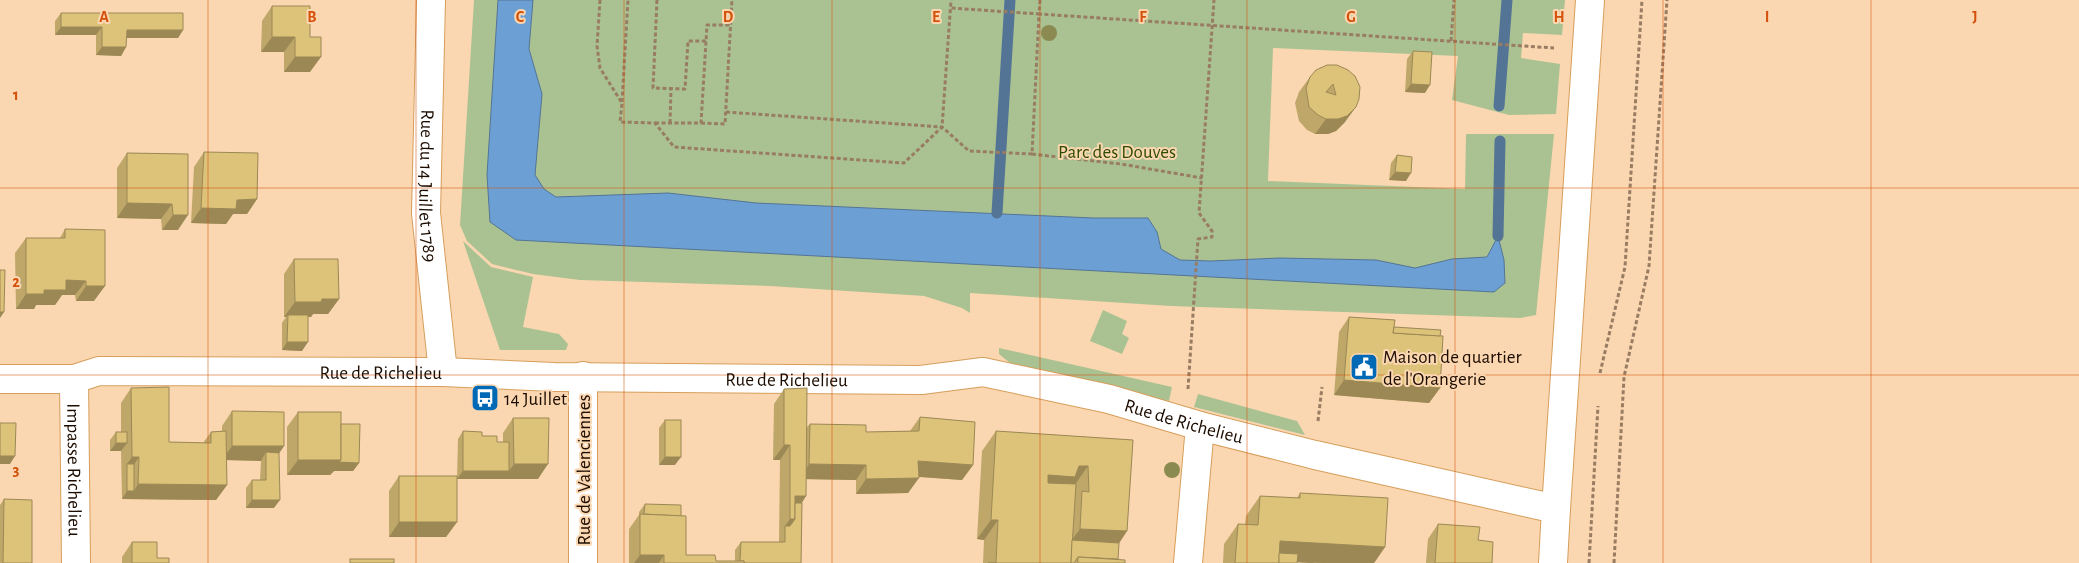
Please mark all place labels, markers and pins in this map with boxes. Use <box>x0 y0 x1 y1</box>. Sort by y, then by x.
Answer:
place label: Maison de quartier de l'Orangerie <box>1383 348 1522 389</box>
public building icon: Maison de quartier de l'Orangerie <box>1349 352 1379 382</box>
bus stop icon: 14 Juillet <box>470 383 500 413</box>
place label: 14 Juillet <box>504 390 567 409</box>

